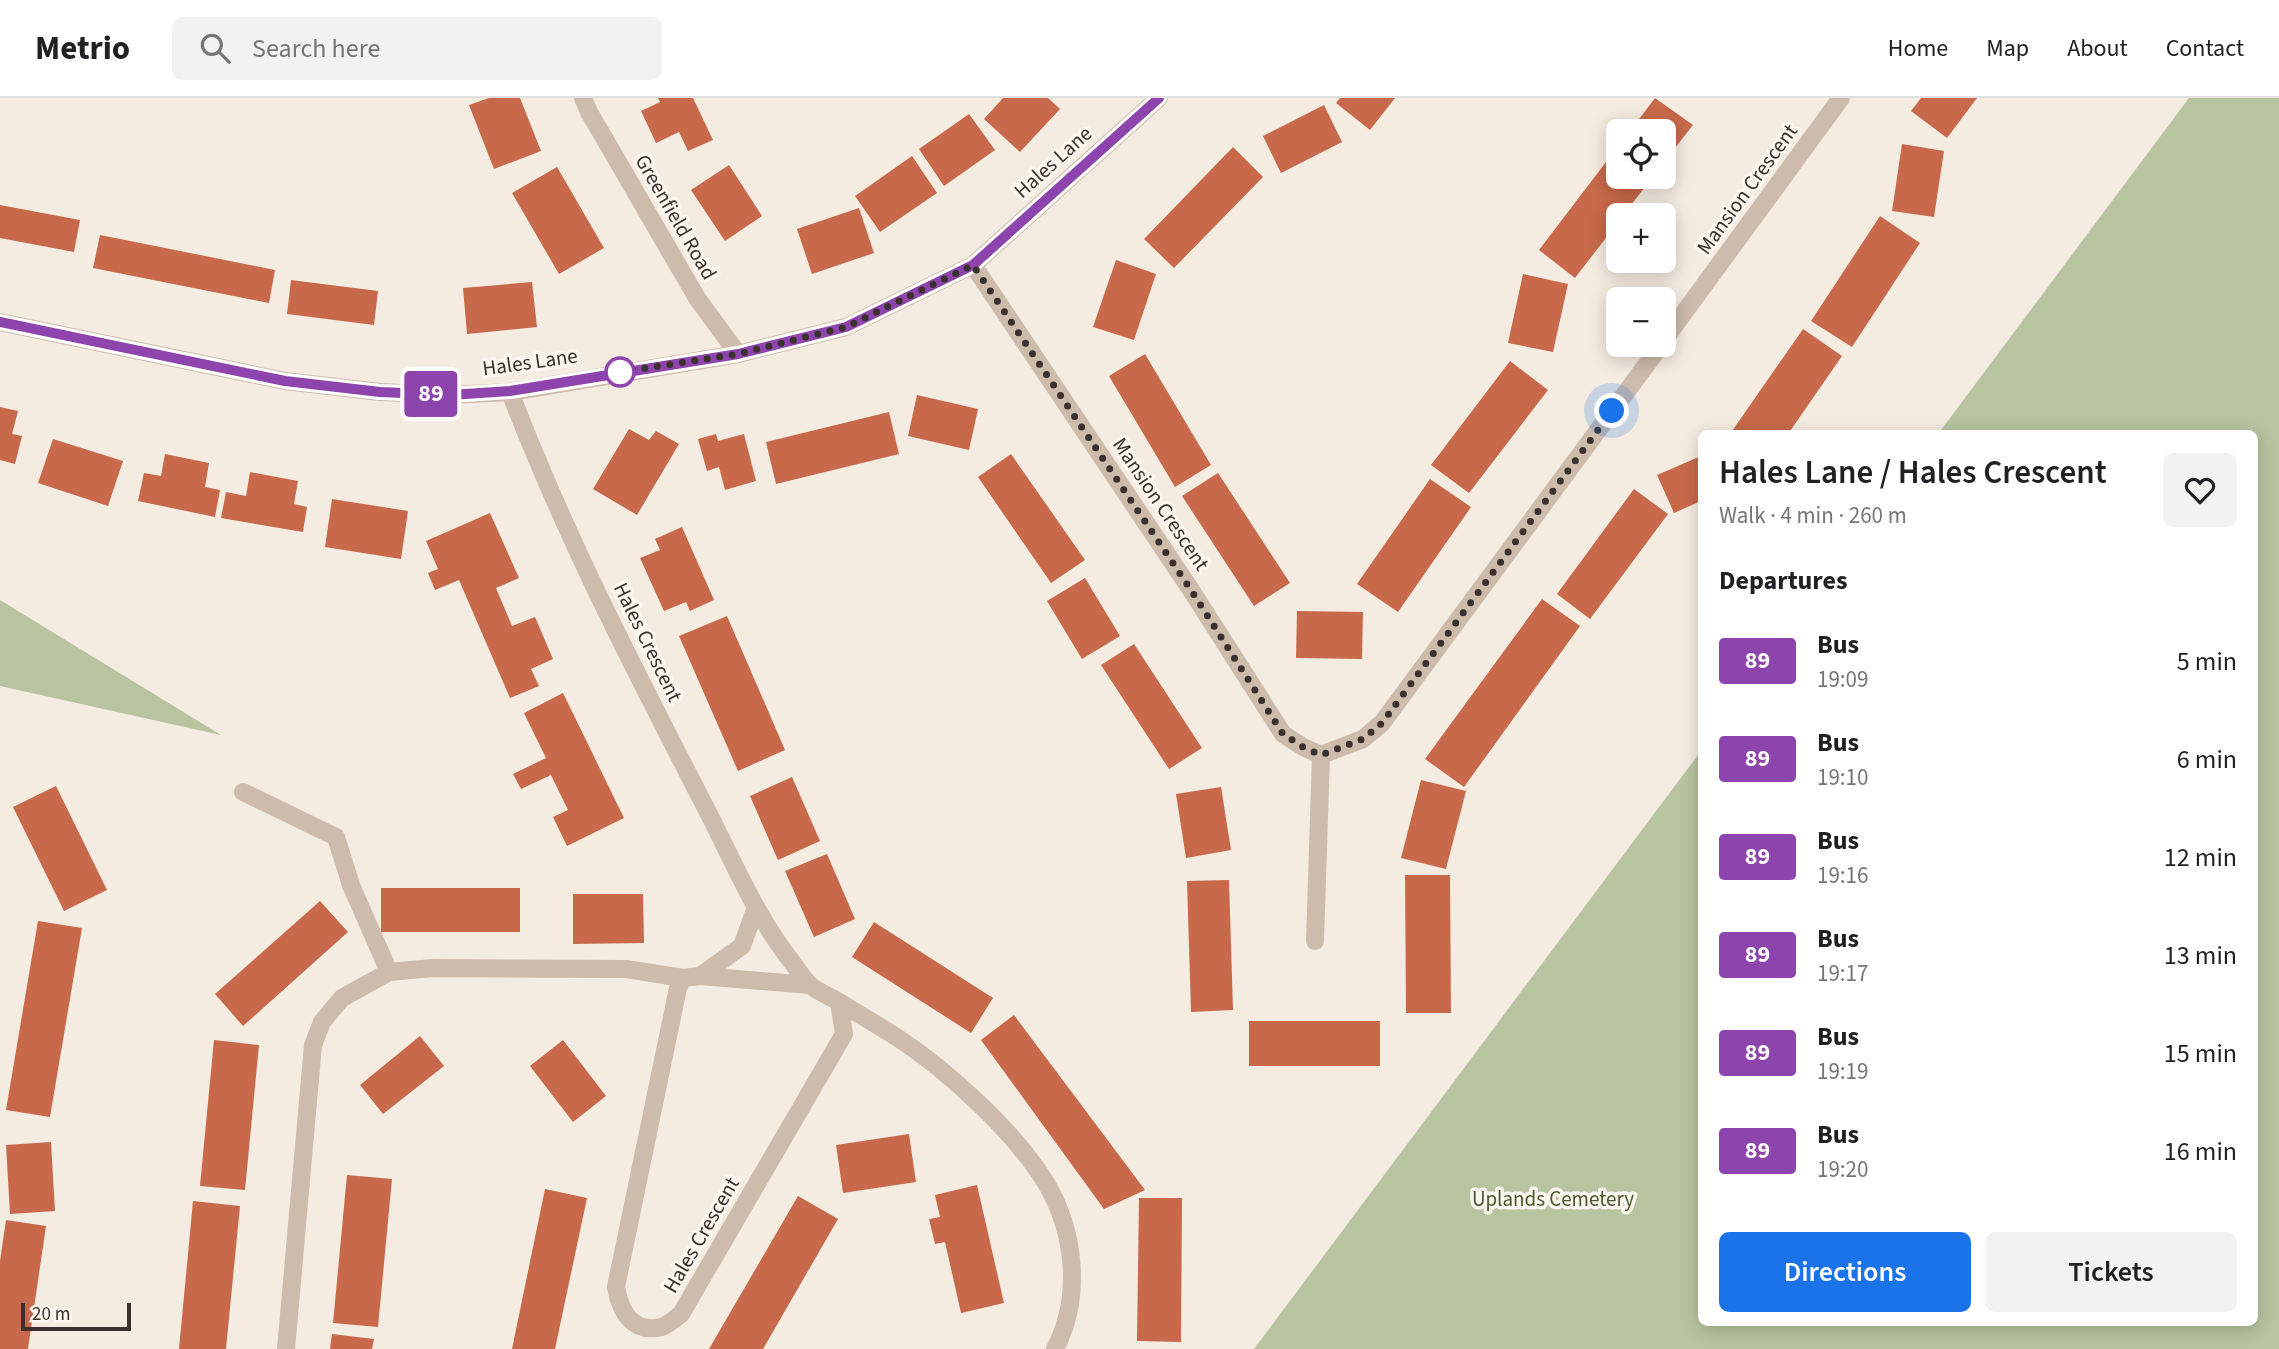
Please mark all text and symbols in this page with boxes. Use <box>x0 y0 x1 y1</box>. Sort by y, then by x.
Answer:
search box <box>172 17 662 80</box>
text: Metrio <box>35 25 130 72</box>
icon: search <box>196 29 234 67</box>
text: Search here <box>252 30 380 67</box>
text: Home <box>1888 31 1948 66</box>
text: Map <box>1986 31 2029 66</box>
text: About <box>2067 31 2128 66</box>
text: Contact <box>2166 31 2244 66</box>
street label: Mansion Crescent <box>1689 118 1805 260</box>
street label: Hales Lane <box>1007 119 1099 205</box>
map controls <box>1606 119 1676 357</box>
button: locate <box>1606 119 1676 189</box>
street label: Greenfield Road <box>628 149 724 285</box>
button: + <box>1606 203 1676 273</box>
button: − <box>1606 287 1676 357</box>
street label: Hales Lane <box>481 340 579 384</box>
unlabelled marker <box>605 357 635 387</box>
line badge: 89 <box>400 371 462 417</box>
text: 89 <box>418 376 444 411</box>
your location <box>1594 393 1629 428</box>
street label: Mansion Crescent <box>1105 431 1217 577</box>
text: Hales Lane / Hales Crescent <box>1719 449 2107 496</box>
button: heart <box>2163 453 2237 527</box>
text: Walk · 4 min · 260 m <box>1719 499 1907 532</box>
text: Departures <box>1719 562 1847 599</box>
street label: Hales Crescent <box>606 577 690 707</box>
text: Bus <box>1817 626 1859 663</box>
text: 89 <box>1745 643 1770 678</box>
text: 5 min <box>2177 643 2237 680</box>
text: 19:09 <box>1817 663 1868 696</box>
text: Bus <box>1817 724 1859 761</box>
text: 89 <box>1745 741 1770 776</box>
text: 6 min <box>2177 741 2237 778</box>
text: 19:10 <box>1817 761 1868 794</box>
text: Bus <box>1817 822 1859 859</box>
text: 89 <box>1745 839 1770 874</box>
text: 12 min <box>2164 839 2237 876</box>
text: 19:16 <box>1817 859 1868 892</box>
text: Bus <box>1817 920 1859 957</box>
text: 89 <box>1745 937 1770 972</box>
text: 13 min <box>2164 937 2237 974</box>
text: 19:17 <box>1817 957 1868 990</box>
text: Bus <box>1817 1018 1859 1055</box>
text: 89 <box>1745 1035 1770 1070</box>
text: 15 min <box>2164 1035 2237 1072</box>
text: 19:19 <box>1817 1055 1868 1088</box>
text: Bus <box>1817 1116 1859 1153</box>
text: 89 <box>1745 1133 1770 1168</box>
text: 16 min <box>2164 1133 2237 1170</box>
text: 19:20 <box>1817 1153 1868 1186</box>
street label: Hales Crescent <box>656 1171 746 1299</box>
park label: Uplands Cemetery <box>1472 1184 1634 1214</box>
button: Directions <box>1719 1232 1971 1312</box>
button: Tickets <box>1985 1232 2237 1312</box>
scale bar <box>21 1300 131 1332</box>
text: 20 m <box>32 1301 70 1328</box>

